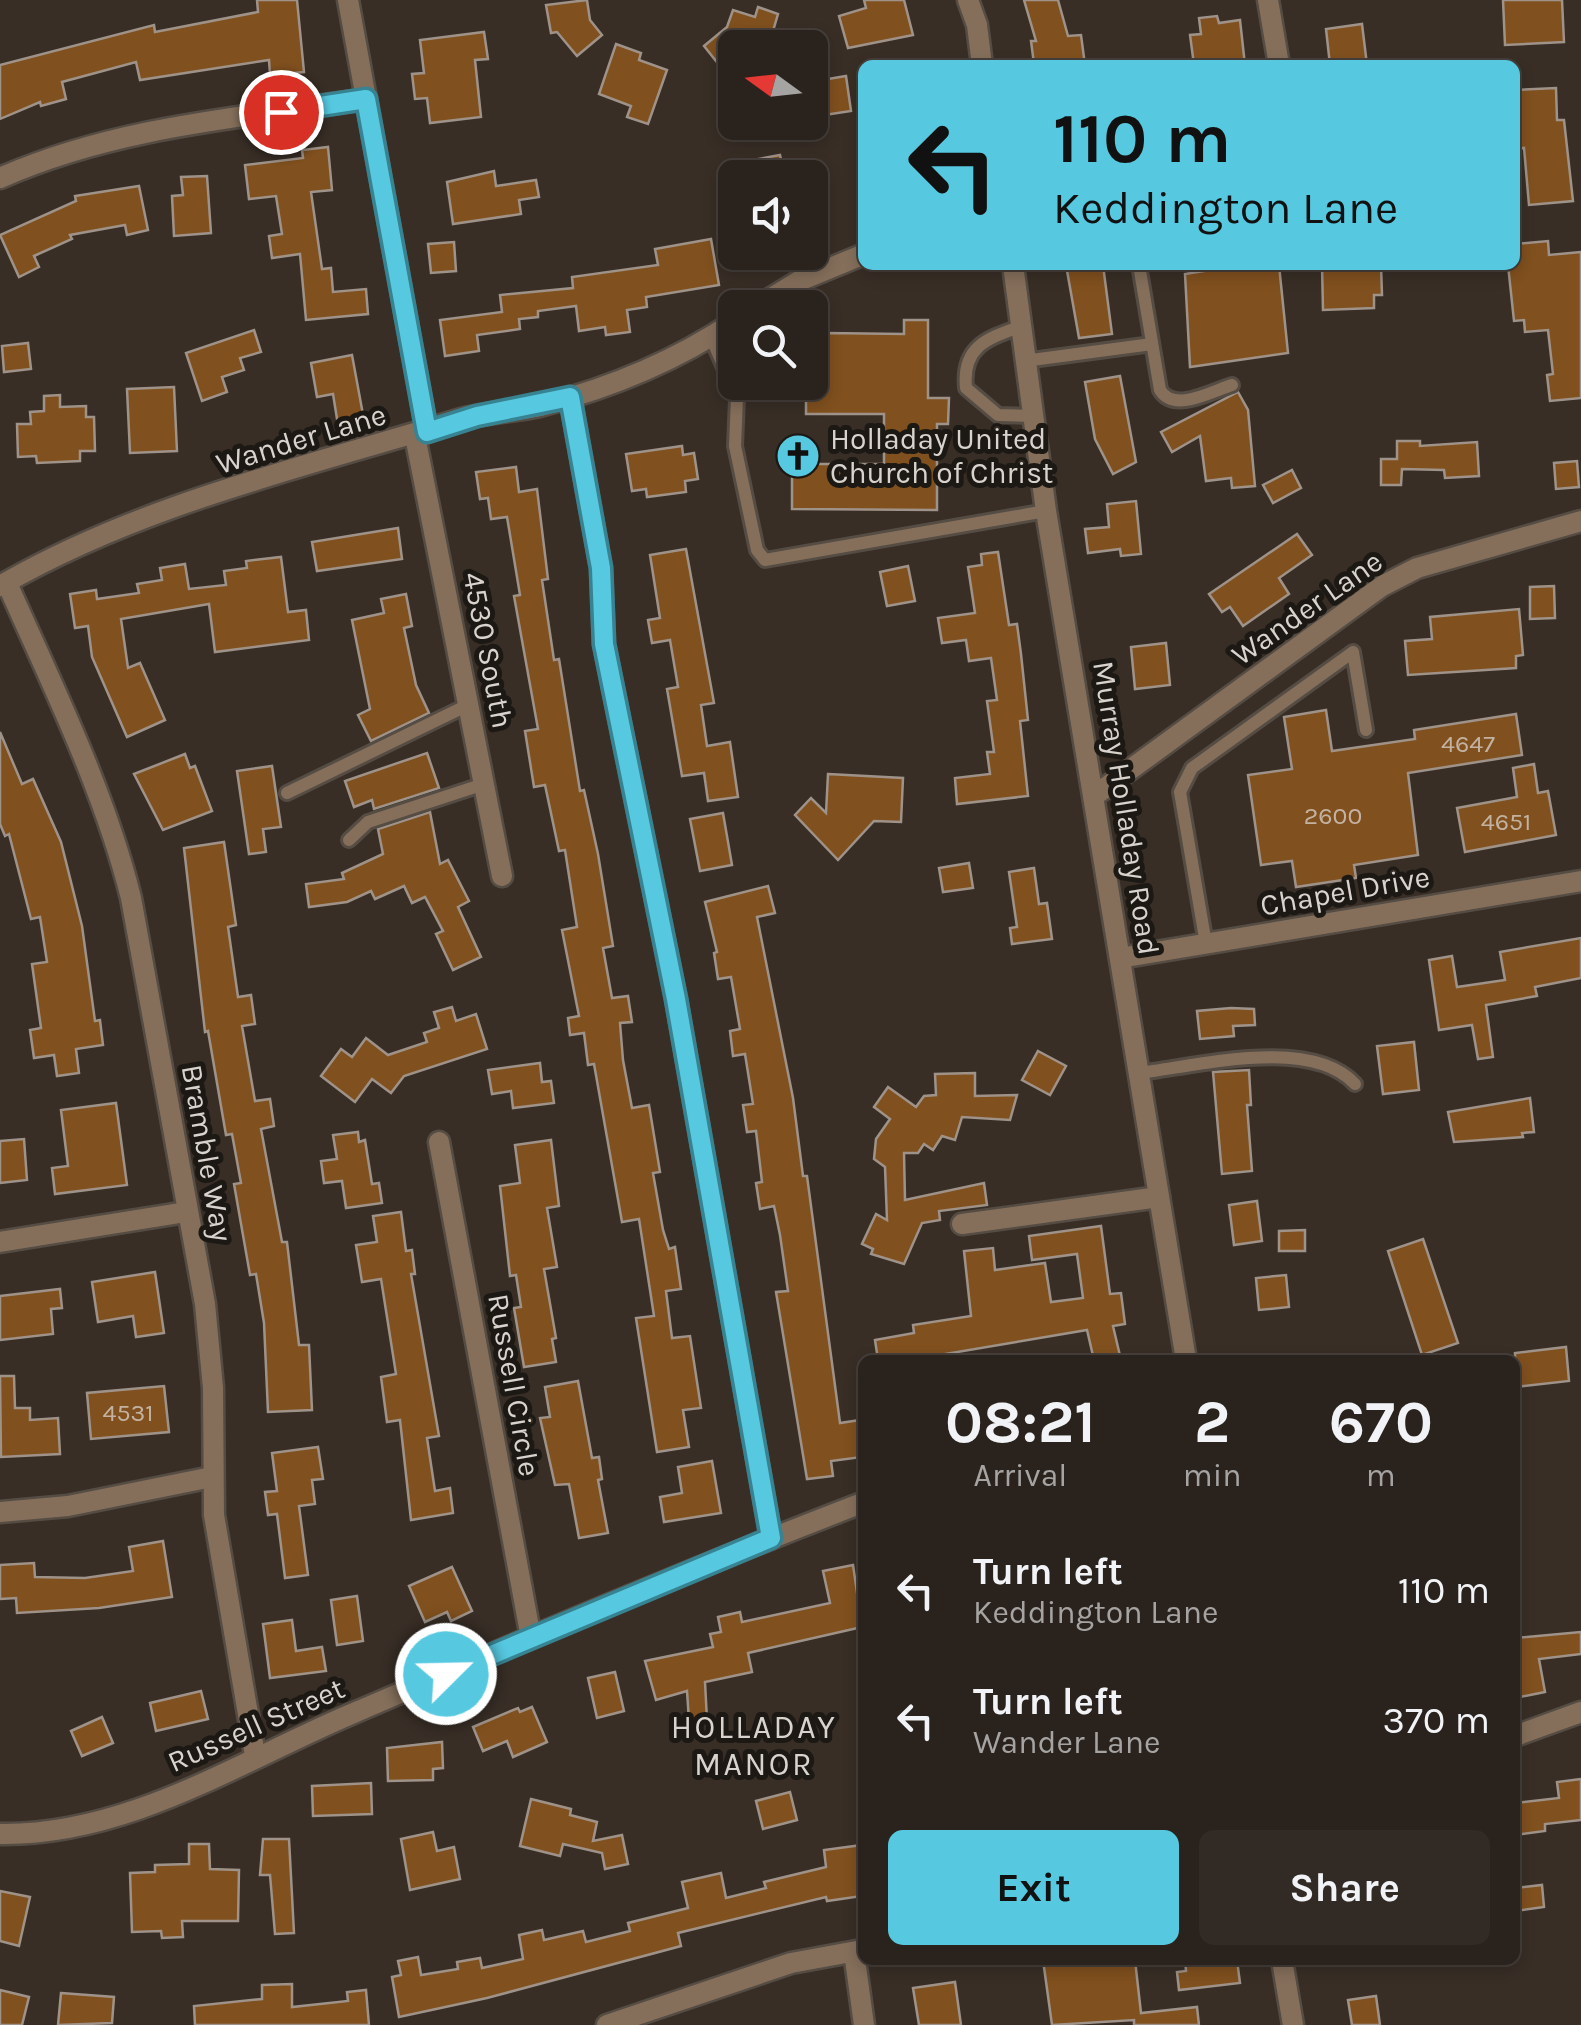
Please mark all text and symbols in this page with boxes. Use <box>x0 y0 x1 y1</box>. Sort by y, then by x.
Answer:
north arrow <box>718 30 828 140</box>
map controls <box>718 30 828 400</box>
pin <box>239 70 324 155</box>
icon: arrive <box>254 85 309 140</box>
text: 110 m <box>1053 98 1231 180</box>
icon: left <box>888 100 1018 230</box>
button: sound <box>718 160 828 270</box>
text: Keddington Lane <box>1053 182 1398 234</box>
button: search <box>718 290 828 400</box>
street label: Wander Lane <box>212 396 390 482</box>
place label: Holladay United Church of Christ <box>830 421 1053 491</box>
church icon: Holladay United Church of Christ <box>775 433 821 479</box>
street label: Wander Lane <box>1225 543 1389 673</box>
street label: 4530 South <box>455 569 521 731</box>
street label: Murray Holladay Road <box>1085 658 1167 958</box>
house number: 4647 <box>1441 729 1495 758</box>
house number: 2600 <box>1304 801 1362 830</box>
house number: 4651 <box>1481 807 1531 836</box>
street label: Chapel Drive <box>1257 858 1433 924</box>
street label: Bramble Way <box>174 1062 240 1244</box>
street label: Russell Circle <box>480 1291 548 1479</box>
text: 08:21 <box>945 1387 1096 1457</box>
text: 2 <box>1194 1387 1230 1457</box>
text: 670 <box>1329 1387 1433 1457</box>
house number: 4531 <box>102 1398 154 1427</box>
text: Arrival <box>974 1457 1067 1494</box>
text: min <box>1183 1457 1242 1494</box>
text: m <box>1366 1457 1396 1494</box>
text: Turn left <box>973 1549 1123 1594</box>
icon: left <box>888 1563 943 1618</box>
text: 110 m <box>1398 1568 1490 1613</box>
text: Keddington Lane <box>973 1594 1218 1631</box>
position arrow <box>394 1622 498 1726</box>
street label: Russell Street <box>162 1670 350 1780</box>
text: Turn left <box>973 1679 1123 1724</box>
icon: left <box>888 1693 943 1748</box>
text: 370 m <box>1383 1698 1490 1743</box>
district label: HOLLADAY MANOR <box>671 1709 837 1783</box>
text: Wander Lane <box>973 1724 1160 1761</box>
button: Exit <box>888 1830 1179 1945</box>
button: Share <box>1199 1830 1490 1945</box>

